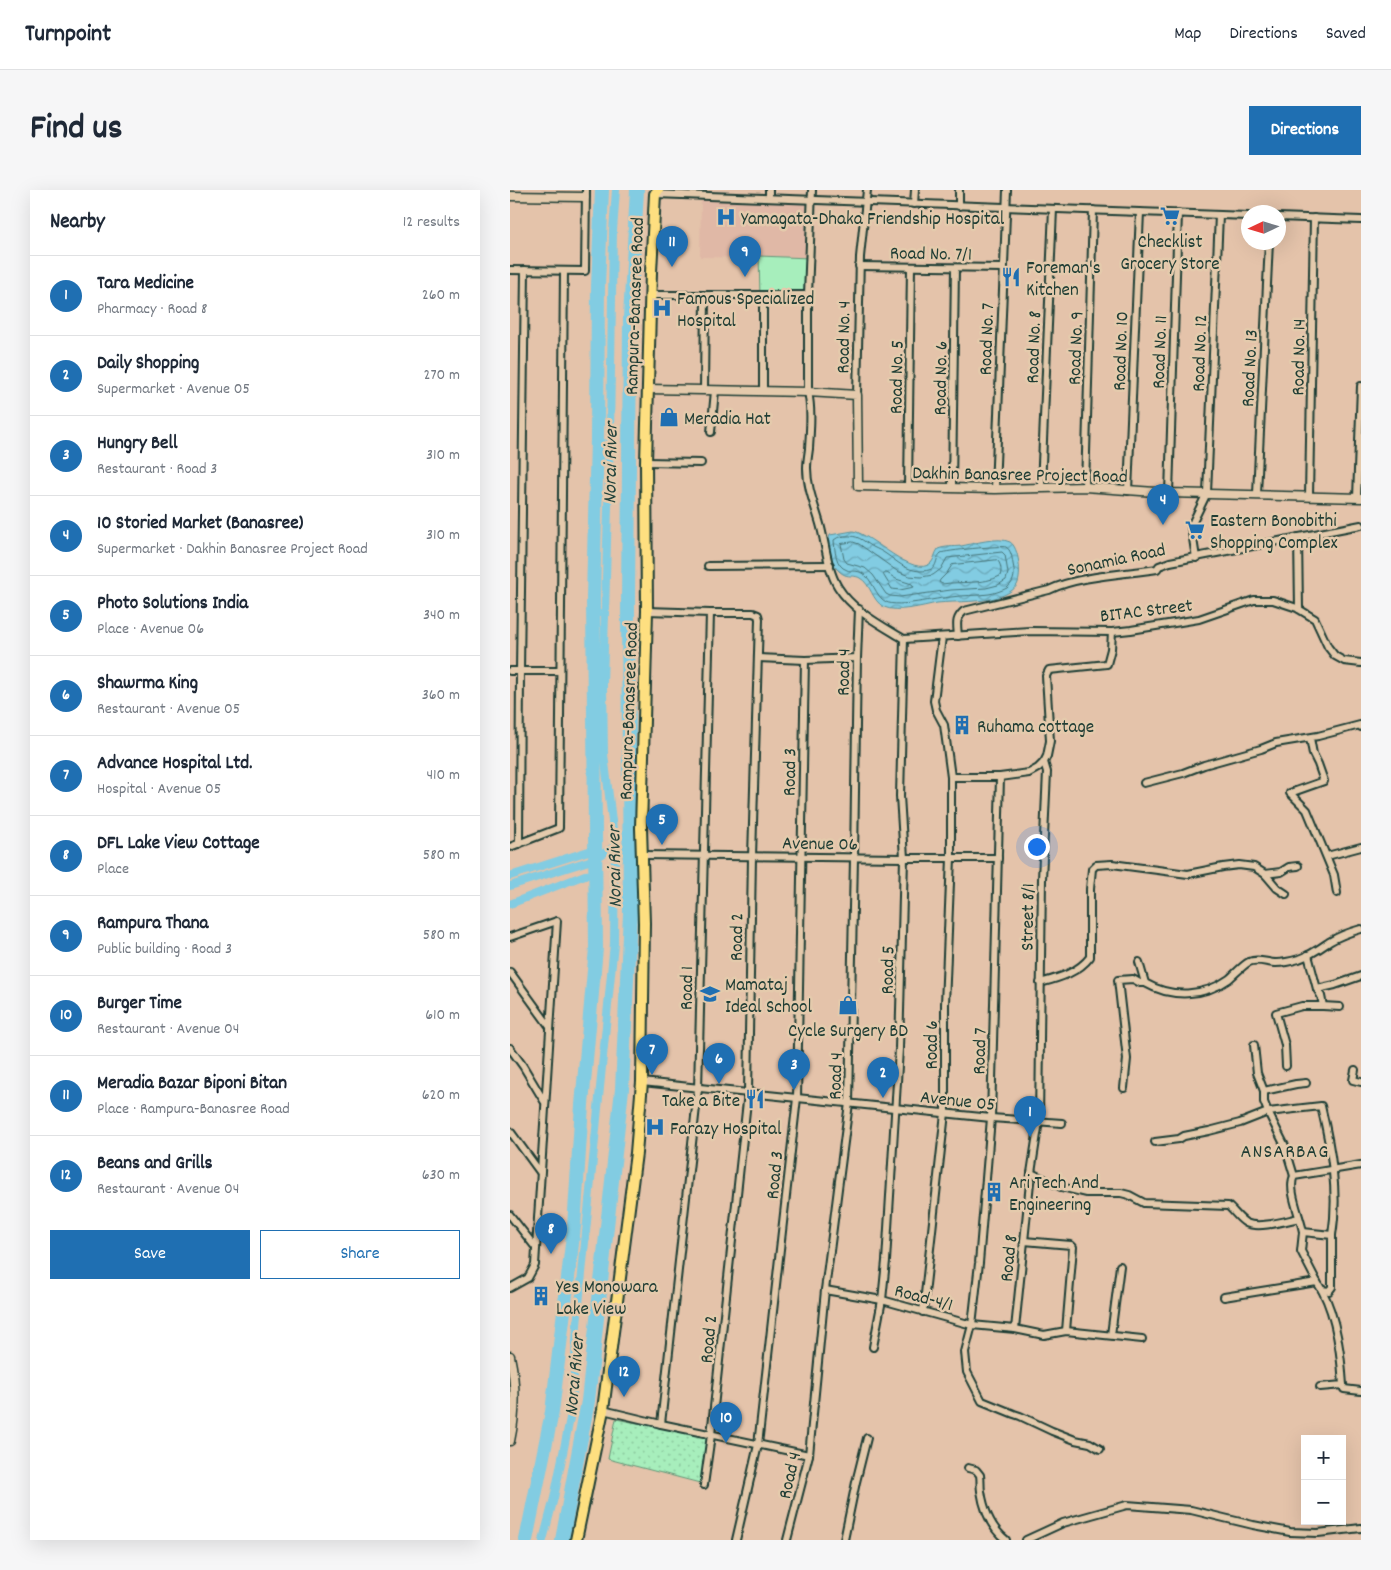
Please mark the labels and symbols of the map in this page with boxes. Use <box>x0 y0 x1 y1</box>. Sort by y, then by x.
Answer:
supermarket icon: Checklist Grocery Store <box>1159 205 1181 227</box>
north arrow <box>1241 205 1286 250</box>
hospital icon: Yamagata-Dhaka Friendship Hospital <box>715 206 737 228</box>
place label: Yamagata-Dhaka Friendship Hospital <box>741 207 1005 234</box>
street label: Rampura-Banasree Road <box>620 217 653 395</box>
pin: 11 <box>656 226 688 267</box>
place label: Checklist Grocery Store <box>1120 230 1220 279</box>
pin: 9 <box>729 236 761 277</box>
street label: Road No. 7/1 <box>890 241 972 270</box>
place label: Foreman's Kitchen <box>1026 256 1101 305</box>
restaurant icon: Foreman's Kitchen <box>1000 266 1022 288</box>
place label: Famous Specialized Hospital <box>677 287 814 336</box>
hospital icon: Famous Specialized Hospital <box>651 297 673 319</box>
street label: Road No. 4 <box>831 300 860 374</box>
street label: Road No. 7 <box>974 302 1003 376</box>
street label: Road No. 8 <box>1021 310 1050 384</box>
street label: Road No. 9 <box>1063 311 1092 386</box>
street label: Road No. 10 <box>1108 311 1137 391</box>
street label: Road No. 12 <box>1187 314 1216 392</box>
street label: Road No. 11 <box>1147 315 1176 389</box>
street label: Road No. 14 <box>1286 318 1315 396</box>
street label: Road No. 13 <box>1236 329 1267 408</box>
street label: Road No. 5 <box>884 340 913 414</box>
street label: Road No. 6 <box>928 341 957 416</box>
shop icon: Meradia Hat <box>658 406 680 428</box>
place label: Meradia Hat <box>684 407 771 434</box>
water label: Norai River <box>597 419 627 504</box>
street label: Dakhin Banasree Project Road <box>912 461 1128 492</box>
pin: 4 <box>1147 484 1179 525</box>
place label: Eastern Bonobithi Shopping Complex <box>1210 509 1338 558</box>
supermarket icon: Eastern Bonobithi Shopping Complex <box>1184 519 1206 541</box>
street label: Sonamia Road <box>1065 538 1168 585</box>
street label: BITAC Street <box>1099 593 1194 632</box>
street label: Rampura-Banasree Road <box>614 622 647 800</box>
street label: Road 4 <box>832 648 859 696</box>
building icon: Ruhama cottage <box>951 714 973 736</box>
place label: Ruhama cottage <box>977 715 1094 742</box>
street label: Road 3 <box>778 748 805 796</box>
pin: 5 <box>646 804 678 845</box>
water label: Norai River <box>601 823 631 908</box>
street label: Avenue 06 <box>782 831 858 860</box>
your location <box>1024 834 1050 860</box>
street label: Street 8/1 <box>1015 883 1044 951</box>
street label: Road 2 <box>725 913 752 961</box>
street label: Road 5 <box>876 945 903 995</box>
street label: Road 1 <box>675 966 702 1010</box>
place label: Mamataj Ideal School <box>725 973 813 1022</box>
school or university icon: Mamataj Ideal School <box>699 983 721 1005</box>
shop icon: Cycle Surgery BD <box>837 994 859 1016</box>
place label: Cycle Surgery BD <box>788 1019 908 1046</box>
street label: Road 6 <box>920 1020 947 1070</box>
street label: Road 7 <box>967 1027 996 1075</box>
pin: 7 <box>636 1034 668 1075</box>
pin: 6 <box>703 1043 735 1084</box>
pin: 3 <box>778 1049 810 1090</box>
street label: Road 4 <box>823 1052 852 1100</box>
pin: 2 <box>867 1057 899 1098</box>
street label: Avenue 05 <box>919 1085 997 1120</box>
restaurant icon: Take a Bite <box>744 1088 766 1110</box>
place label: Take a Bite <box>662 1089 740 1116</box>
pin: 1 <box>1014 1096 1046 1137</box>
hospital icon: Farazy Hospital <box>644 1116 666 1138</box>
place label: Farazy Hospital <box>670 1117 782 1144</box>
district label: ANSARBAG <box>1241 1139 1329 1167</box>
street label: Road 3 <box>761 1150 792 1201</box>
place label: Ari Tech And Engineering <box>1009 1171 1099 1220</box>
building icon: Ari Tech And Engineering <box>983 1181 1005 1203</box>
pin: 8 <box>535 1213 567 1254</box>
street label: Road 8 <box>995 1233 1026 1283</box>
place label: Yes Monowara Lake View <box>556 1275 659 1324</box>
street label: Road-4/1 <box>891 1279 955 1320</box>
building icon: Yes Monowara Lake View <box>530 1285 552 1307</box>
street label: Road 2 <box>695 1314 726 1365</box>
water label: Norai River <box>558 1331 594 1417</box>
pin: 12 <box>608 1356 640 1397</box>
pin: 10 <box>710 1402 742 1443</box>
street label: Road 4 <box>773 1449 810 1502</box>

